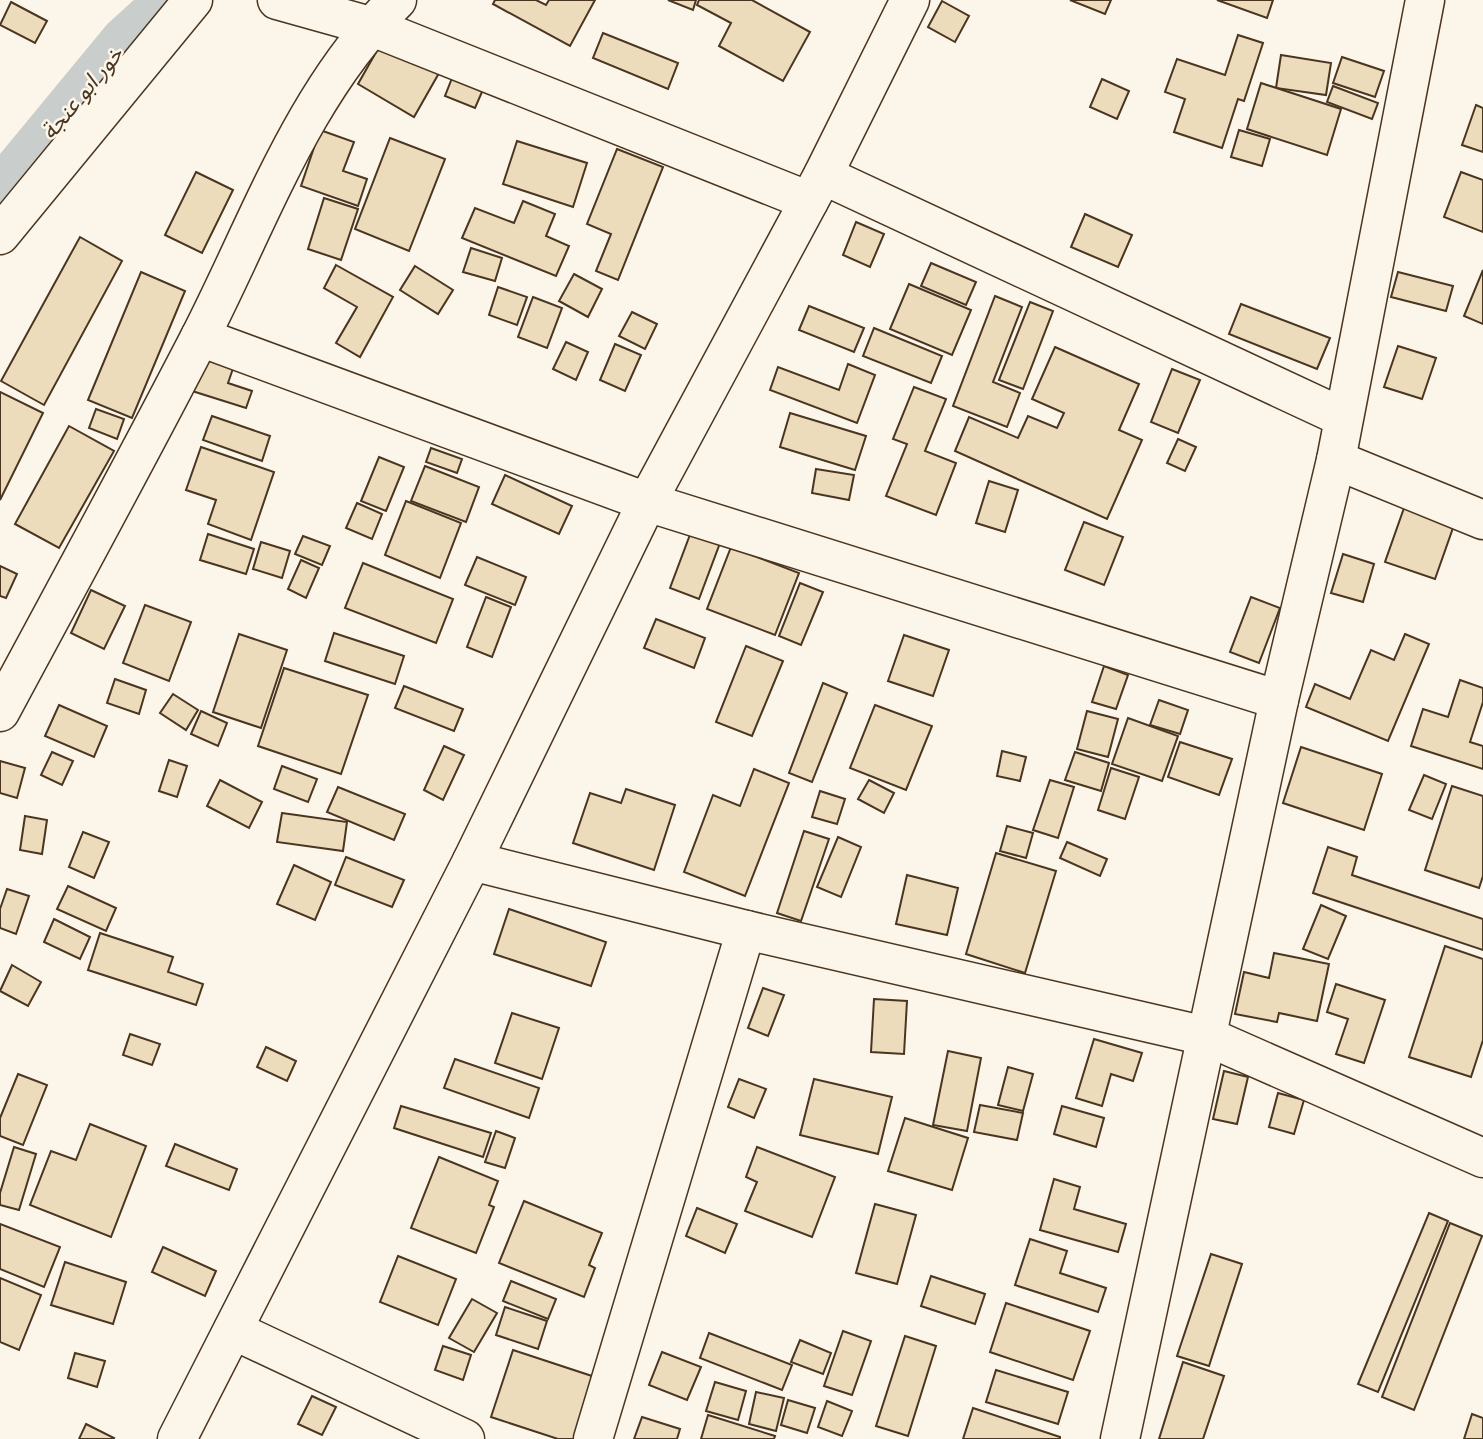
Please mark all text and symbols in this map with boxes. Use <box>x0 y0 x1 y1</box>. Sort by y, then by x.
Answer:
water label: خور ابو عنجة <box>33 38 130 145</box>

